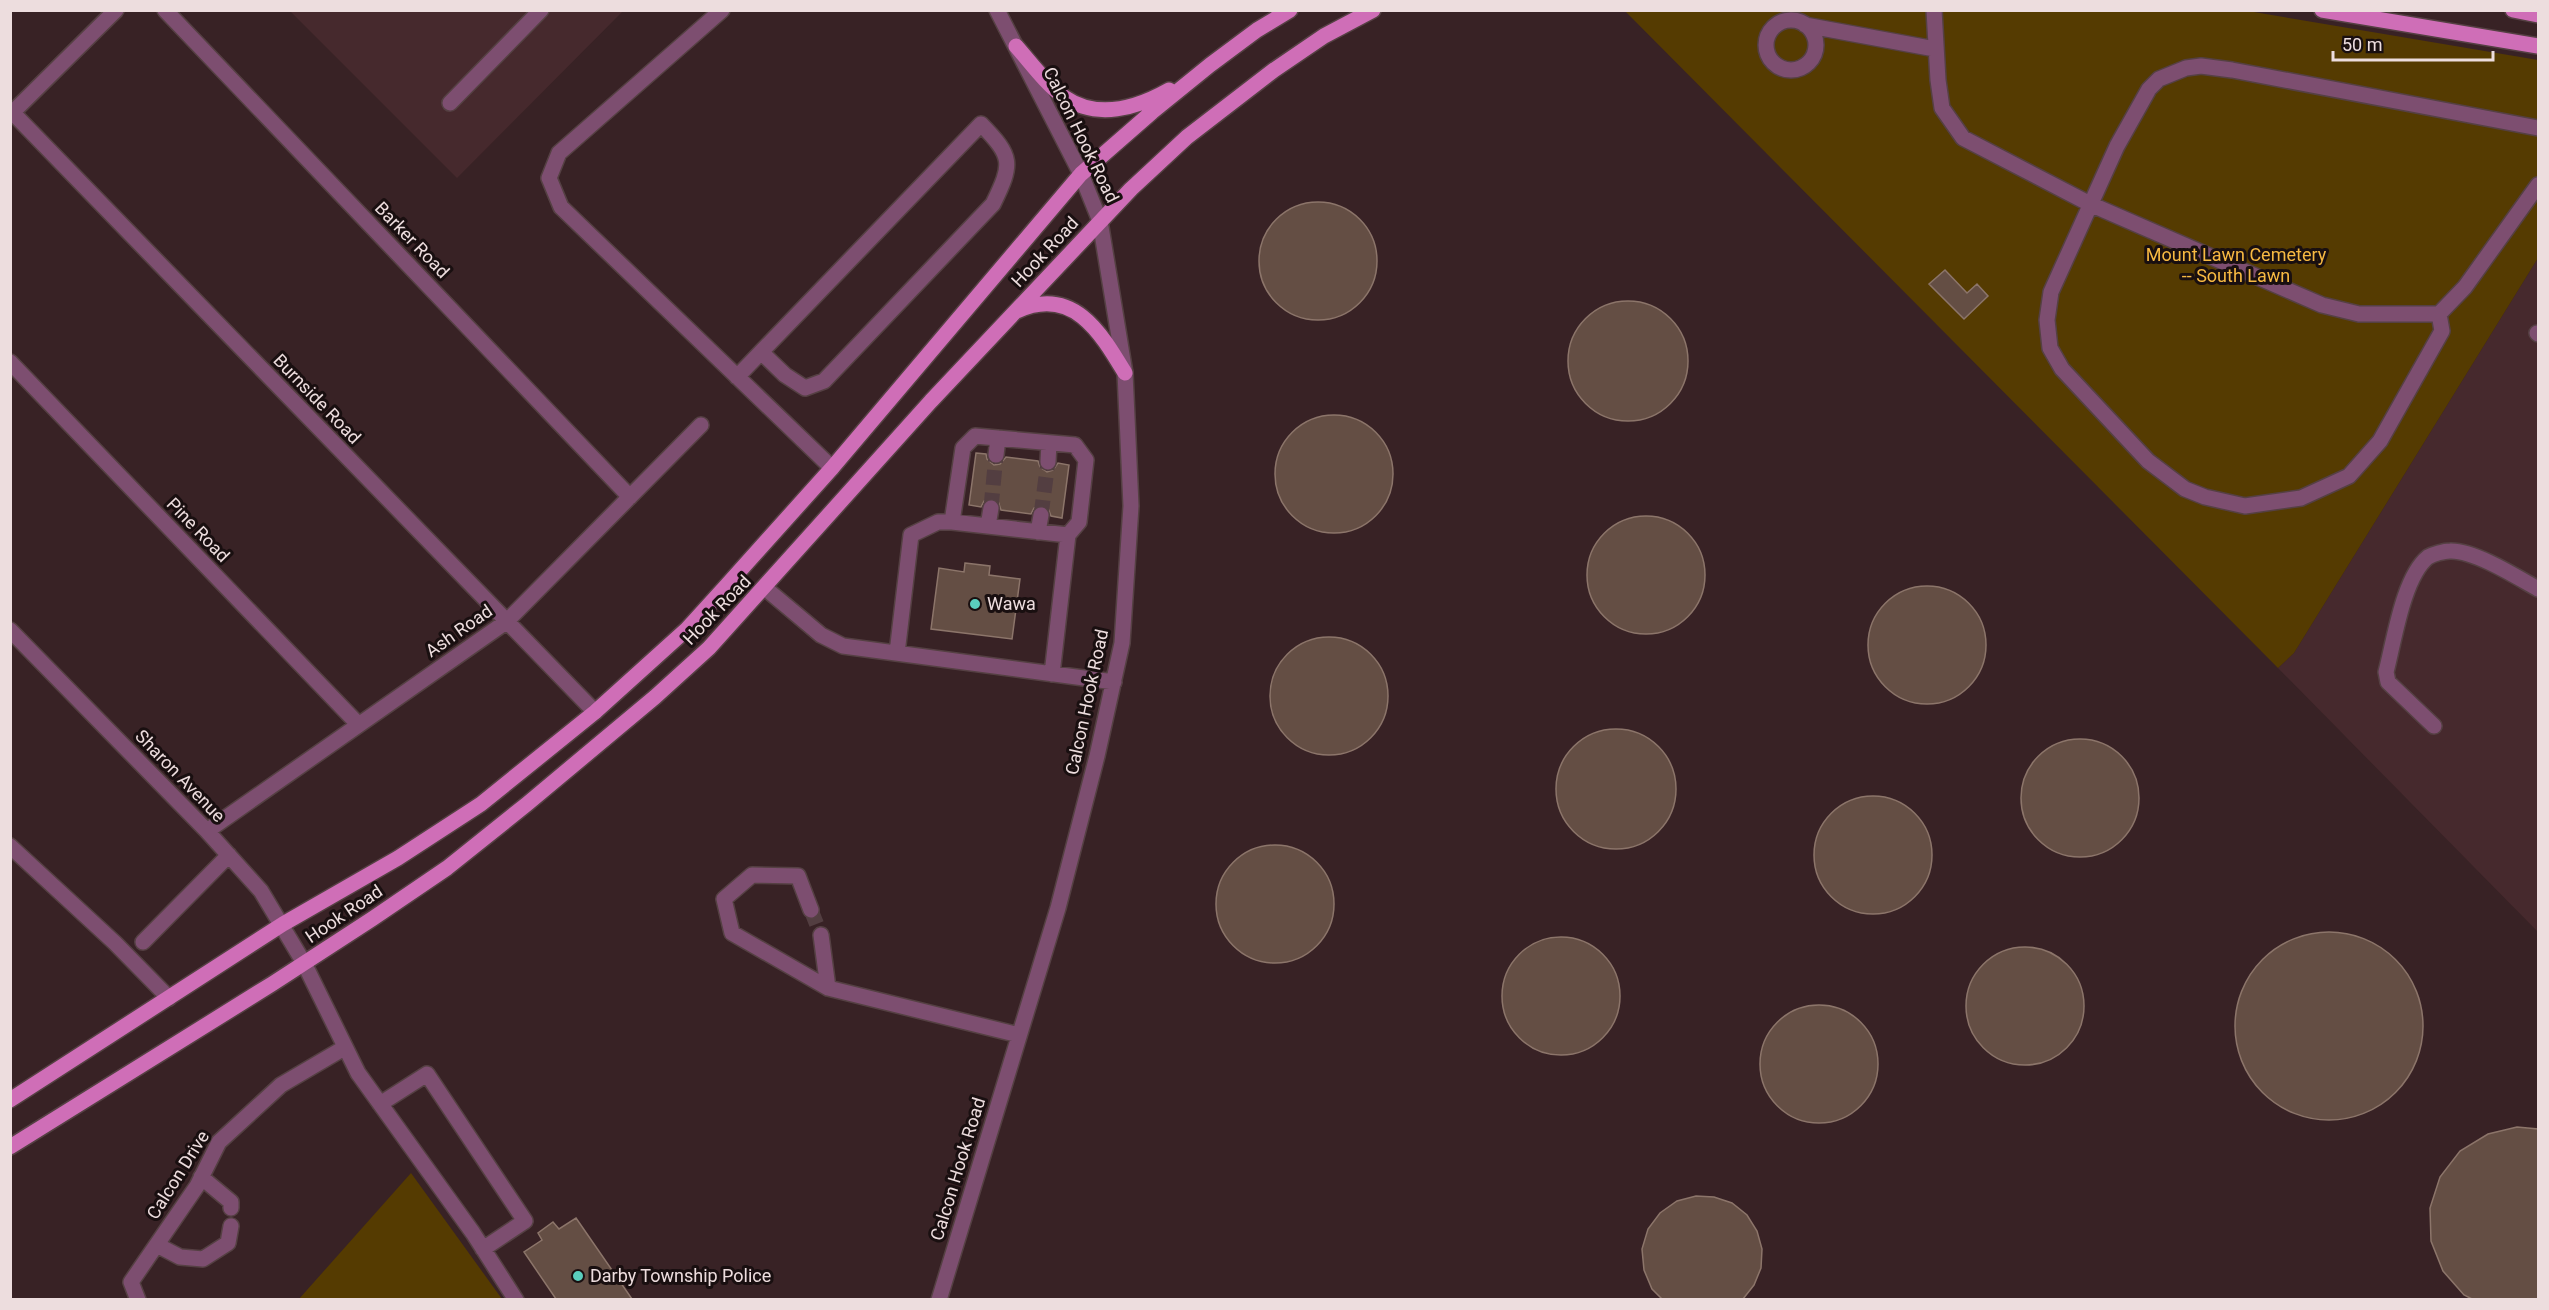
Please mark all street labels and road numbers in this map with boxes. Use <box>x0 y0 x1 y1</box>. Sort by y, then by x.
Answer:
street label: Calcon Hook Road <box>1040 64 1123 206</box>
street label: Barker Road <box>371 197 454 282</box>
street label: Hook Road <box>1007 212 1082 291</box>
street label: Burnside Road <box>269 350 365 448</box>
street label: Pine Road <box>163 493 234 566</box>
street label: Hook Road <box>678 571 755 649</box>
street label: Ash Road <box>421 600 496 661</box>
street label: Calcon Hook Road <box>1061 627 1112 777</box>
street label: Sharon Avenue <box>131 725 230 826</box>
street label: Hook Road <box>301 880 386 947</box>
street label: Calcon Hook Road <box>926 1095 989 1243</box>
street label: Calcon Drive <box>142 1127 213 1223</box>

